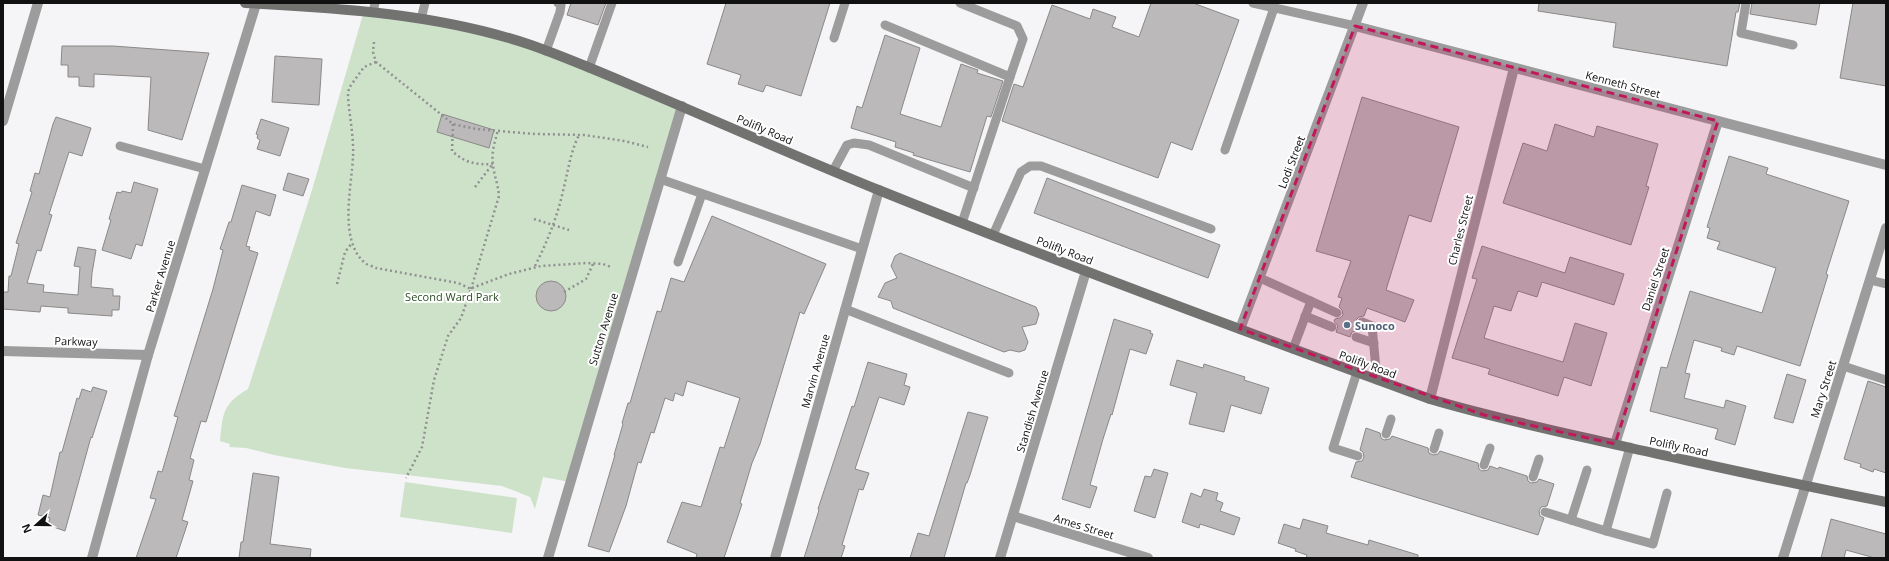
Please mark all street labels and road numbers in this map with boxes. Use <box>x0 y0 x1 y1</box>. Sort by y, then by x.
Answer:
street label: Kenneth Street <box>1584 67 1662 101</box>
street label: Polifly Road <box>735 110 795 148</box>
street label: Lodi Street <box>1274 133 1308 191</box>
street label: Charles Street <box>1444 193 1476 267</box>
street label: Polifly Road <box>1034 232 1096 268</box>
street label: Parker Avenue <box>142 238 178 314</box>
street label: Daniel Street <box>1638 245 1672 313</box>
street label: Sutton Avenue <box>585 291 621 367</box>
street label: Marvin Avenue <box>797 332 833 410</box>
street label: Parkway <box>54 333 98 349</box>
street label: Polifly Road <box>1337 347 1399 381</box>
street label: Mary Street <box>1807 358 1839 420</box>
street label: Standish Avenue <box>1012 368 1052 454</box>
street label: Polifly Road <box>1648 432 1710 460</box>
street label: Ames Street <box>1052 510 1116 542</box>

